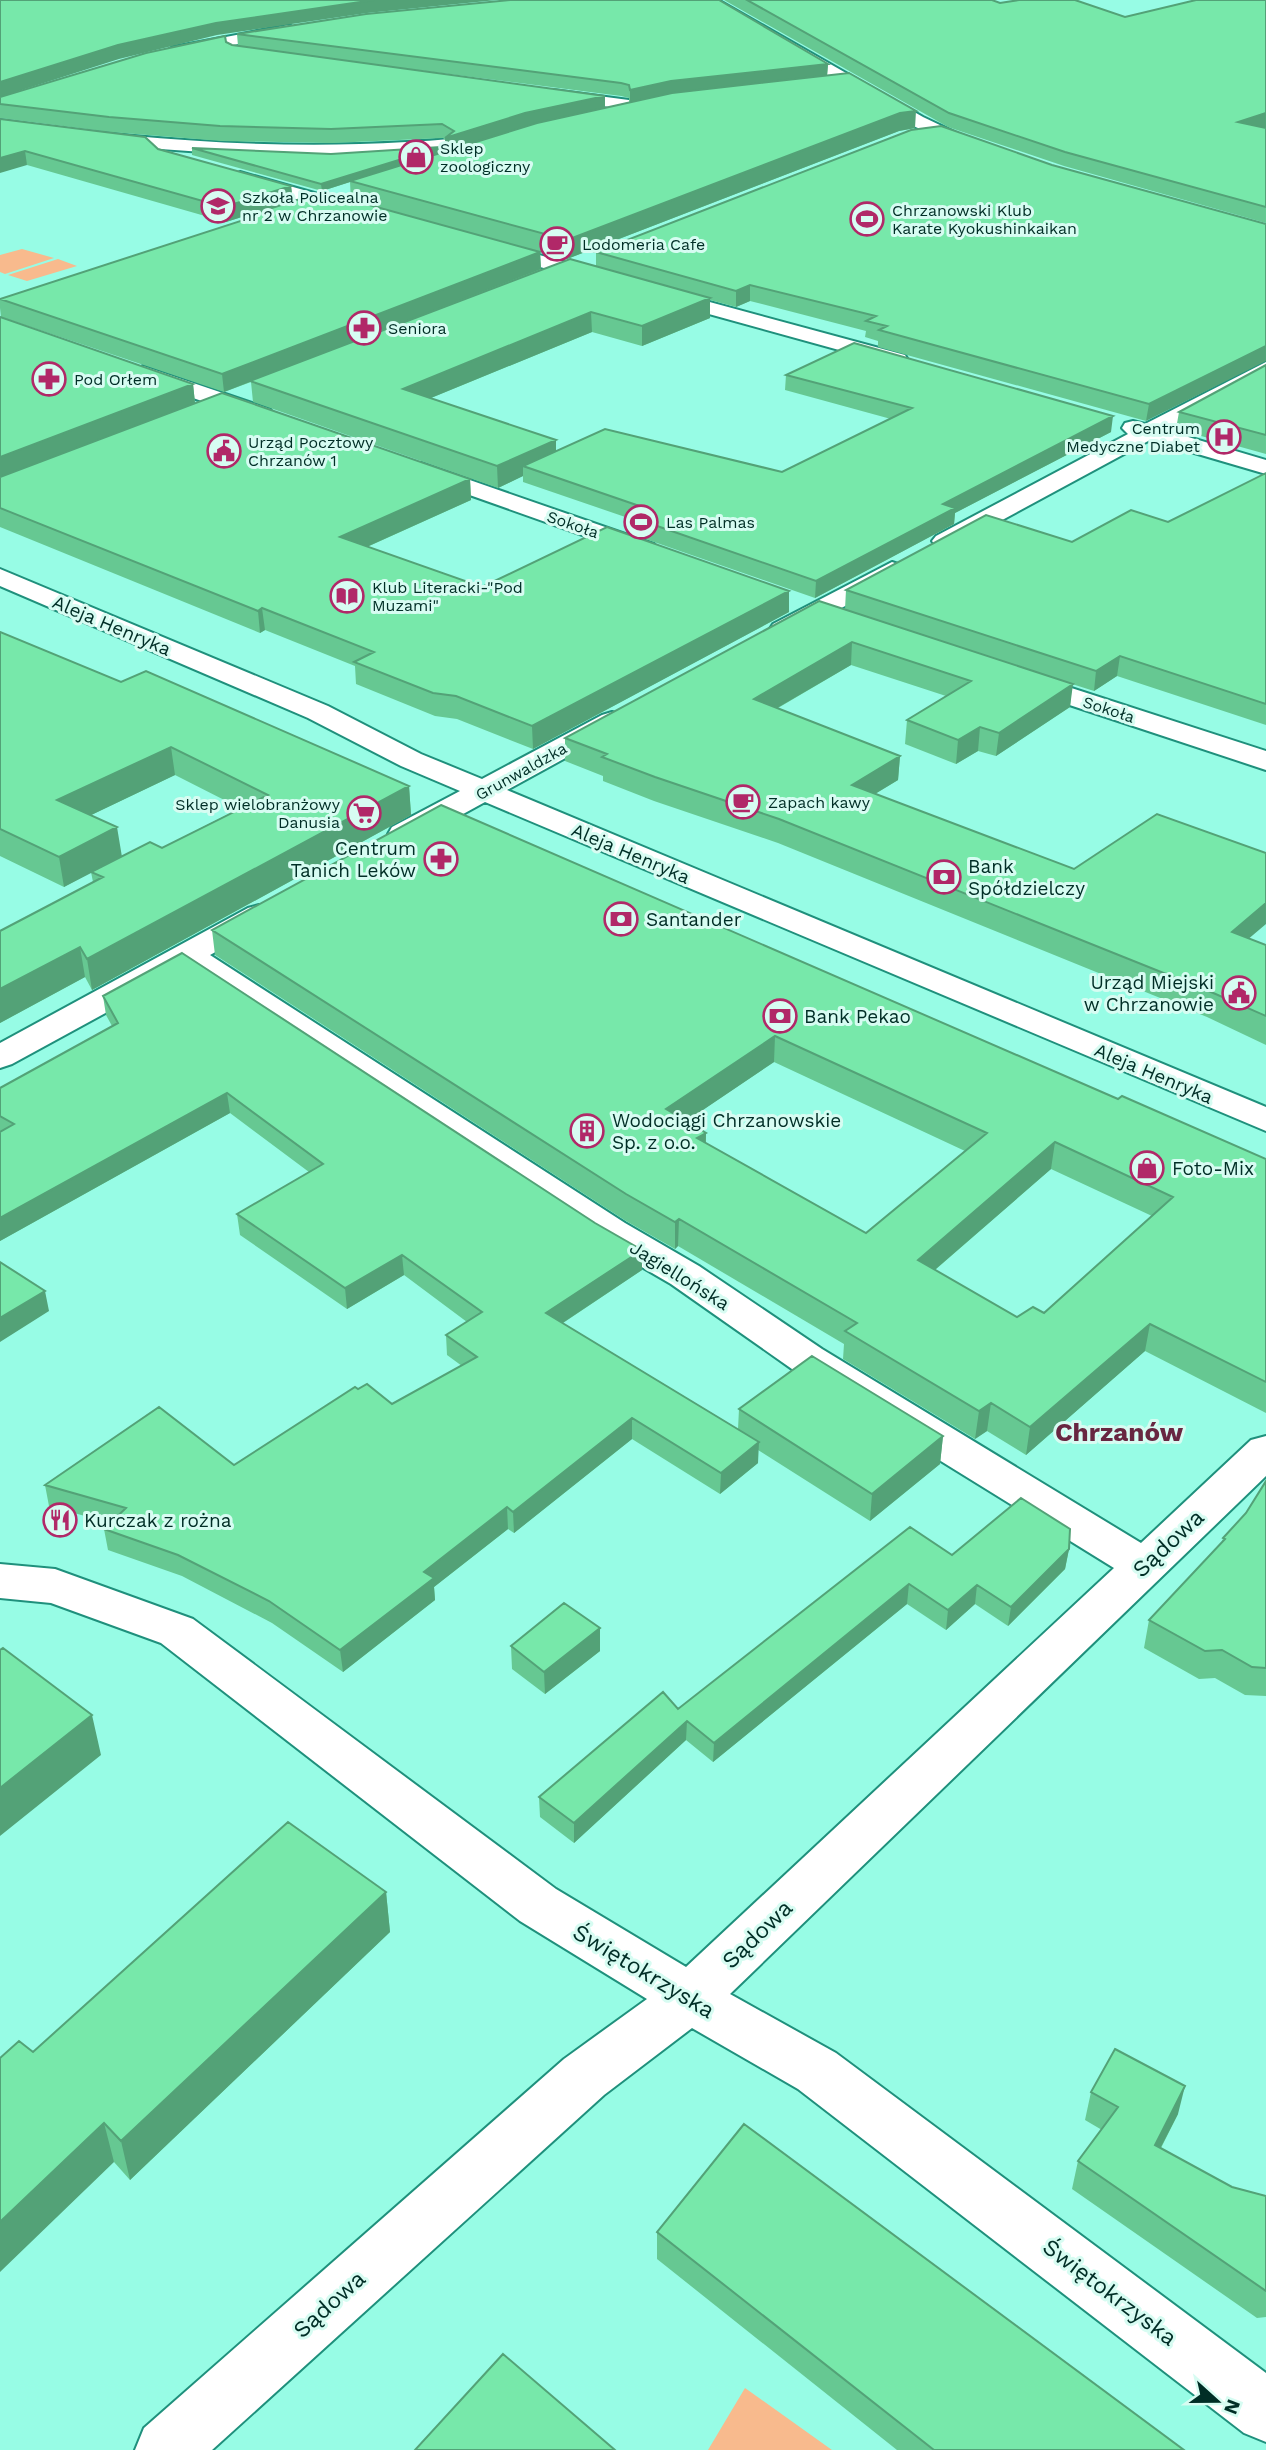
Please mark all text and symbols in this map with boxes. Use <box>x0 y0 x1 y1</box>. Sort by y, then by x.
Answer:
shop icon: Sklep zoologiczny <box>397 138 435 176</box>
place label: Sklep zoologiczny <box>440 139 531 176</box>
school or university icon: Szkoła Policealna nr 2 w Chrzanowie <box>199 187 237 225</box>
place label: Szkoła Policealna nr 2 w Chrzanowie <box>242 188 388 225</box>
sports icon: Chrzanowski Klub Karate Kyokushinkaikan <box>848 200 886 238</box>
place label: Chrzanowski Klub Karate Kyokushinkaikan <box>892 201 1077 238</box>
cafe icon: Lodomeria Cafe <box>538 225 576 263</box>
place label: Lodomeria Cafe <box>582 235 705 254</box>
pharmacy icon: Seniora <box>345 309 383 347</box>
place label: Seniora <box>388 319 447 338</box>
pharmacy icon: Pod Orłem <box>30 360 68 398</box>
place label: Pod Orłem <box>74 370 157 389</box>
hospital icon: Centrum Medyczne Diabet <box>1205 418 1243 456</box>
place label: Centrum Medyczne Diabet <box>1066 419 1200 456</box>
public building icon: Urząd Pocztowy Chrzanów 1 <box>205 432 243 470</box>
place label: Urząd Pocztowy Chrzanów 1 <box>248 433 374 470</box>
sports icon: Las Palmas <box>622 503 660 541</box>
street label: Sokoła <box>545 507 601 542</box>
place label: Las Palmas <box>666 513 755 532</box>
library icon: Klub Literacki-"Pod Muzami" <box>328 577 366 615</box>
place label: Klub Literacki-"Pod Muzami" <box>372 578 523 615</box>
street label: Aleja Henryka <box>49 590 175 661</box>
street label: Sokoła <box>1081 692 1137 727</box>
street label: Grunwaldzka <box>472 739 570 804</box>
cafe icon: Zapach kawy <box>724 783 762 821</box>
place label: Zapach kawy <box>768 793 871 812</box>
supermarket icon: Sklep wielobranżowy Danusia <box>345 794 383 832</box>
place label: Sklep wielobranżowy Danusia <box>175 795 341 832</box>
street label: Aleja Henryka <box>568 818 694 889</box>
place label: Centrum Tanich Leków <box>291 837 416 882</box>
pharmacy icon: Centrum Tanich Leków <box>422 840 460 878</box>
place label: Bank Spółdzielczy <box>968 855 1085 900</box>
bank icon: Bank Spółdzielczy <box>925 858 963 896</box>
bank icon: Santander <box>602 900 640 938</box>
place label: Santander <box>646 908 742 931</box>
place label: Urząd Miejski w Chrzanowie <box>1084 971 1214 1016</box>
public building icon: Urząd Miejski w Chrzanowie <box>1220 974 1258 1012</box>
bank icon: Bank Pekao <box>761 997 799 1035</box>
place label: Bank Pekao <box>804 1005 911 1028</box>
street label: Aleja Henryka <box>1091 1038 1217 1109</box>
place label: Wodociągi Chrzanowskie Sp. z o.o. <box>612 1109 841 1154</box>
building icon: Wodociągi Chrzanowskie Sp. z o.o. <box>568 1112 606 1150</box>
shop icon: Foto-Mix <box>1128 1149 1166 1187</box>
place label: Foto-Mix <box>1172 1157 1254 1180</box>
street label: Jagiellońska <box>626 1236 734 1315</box>
district label: Chrzanów <box>1055 1417 1184 1447</box>
restaurant icon: Kurczak z rożna <box>41 1501 79 1539</box>
street label: Sądowa <box>1127 1504 1210 1583</box>
place label: Kurczak z rożna <box>84 1509 232 1532</box>
street label: Sądowa <box>717 1894 798 1974</box>
street label: Świętokrzyska <box>568 1918 720 2024</box>
street label: Świętokrzyska <box>1037 2232 1183 2352</box>
street label: Sądowa <box>288 2265 371 2344</box>
north arrow <box>1182 2366 1252 2436</box>
text: N <box>1219 2396 1246 2418</box>

